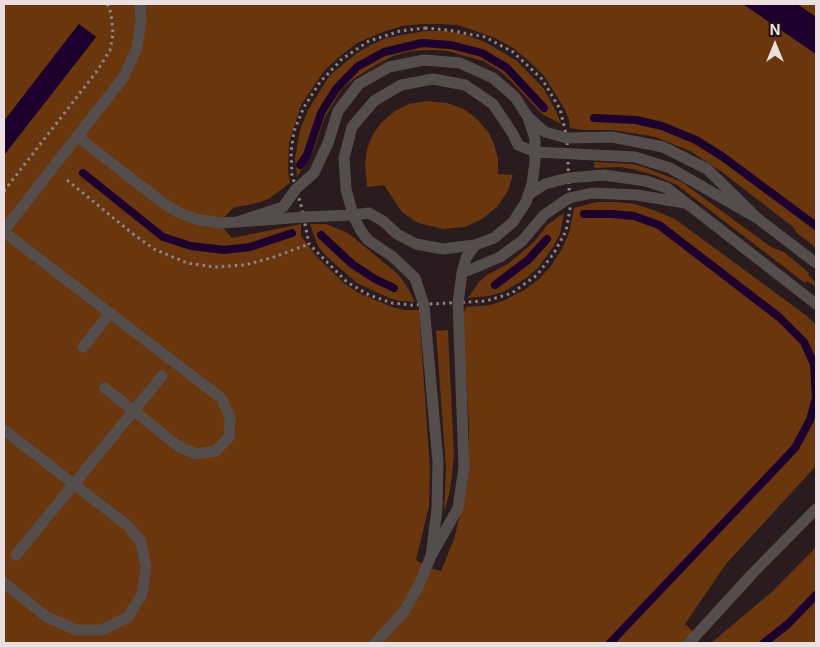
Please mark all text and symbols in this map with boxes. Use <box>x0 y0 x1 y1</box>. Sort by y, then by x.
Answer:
north arrow <box>750 20 800 70</box>
text: N <box>770 21 780 38</box>

